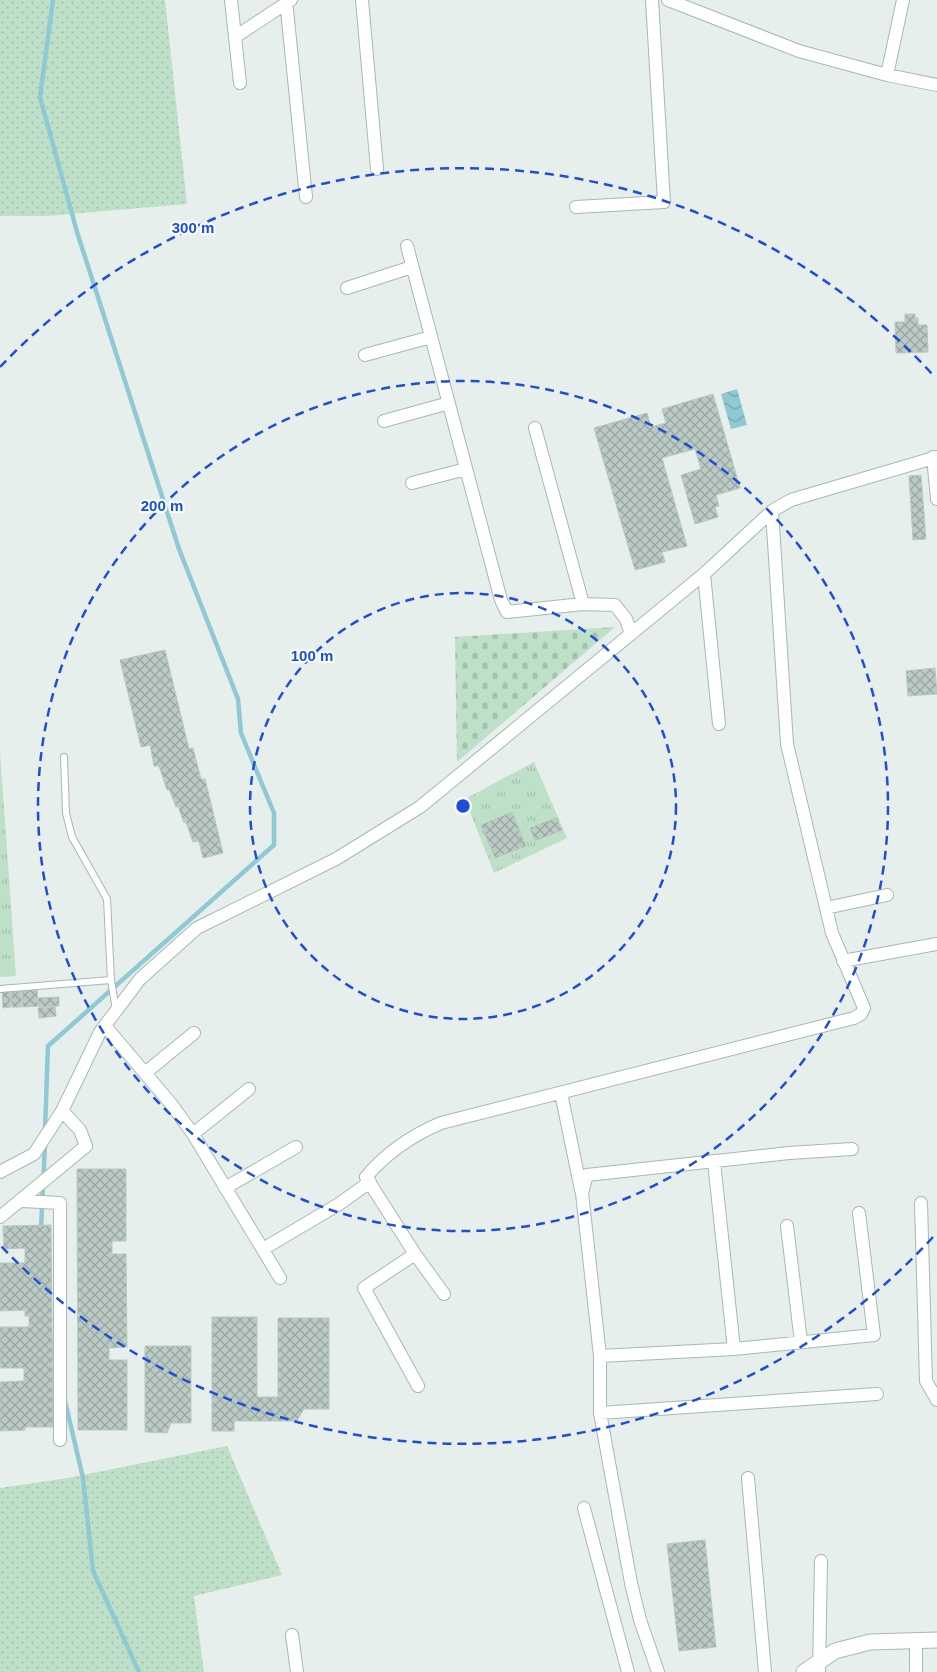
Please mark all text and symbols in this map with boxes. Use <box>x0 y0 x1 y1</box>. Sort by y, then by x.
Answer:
text: 300 m <box>172 219 214 236</box>
text: 200 m <box>141 497 183 514</box>
text: 100 m <box>291 647 333 664</box>
centre of rings <box>454 797 472 815</box>

